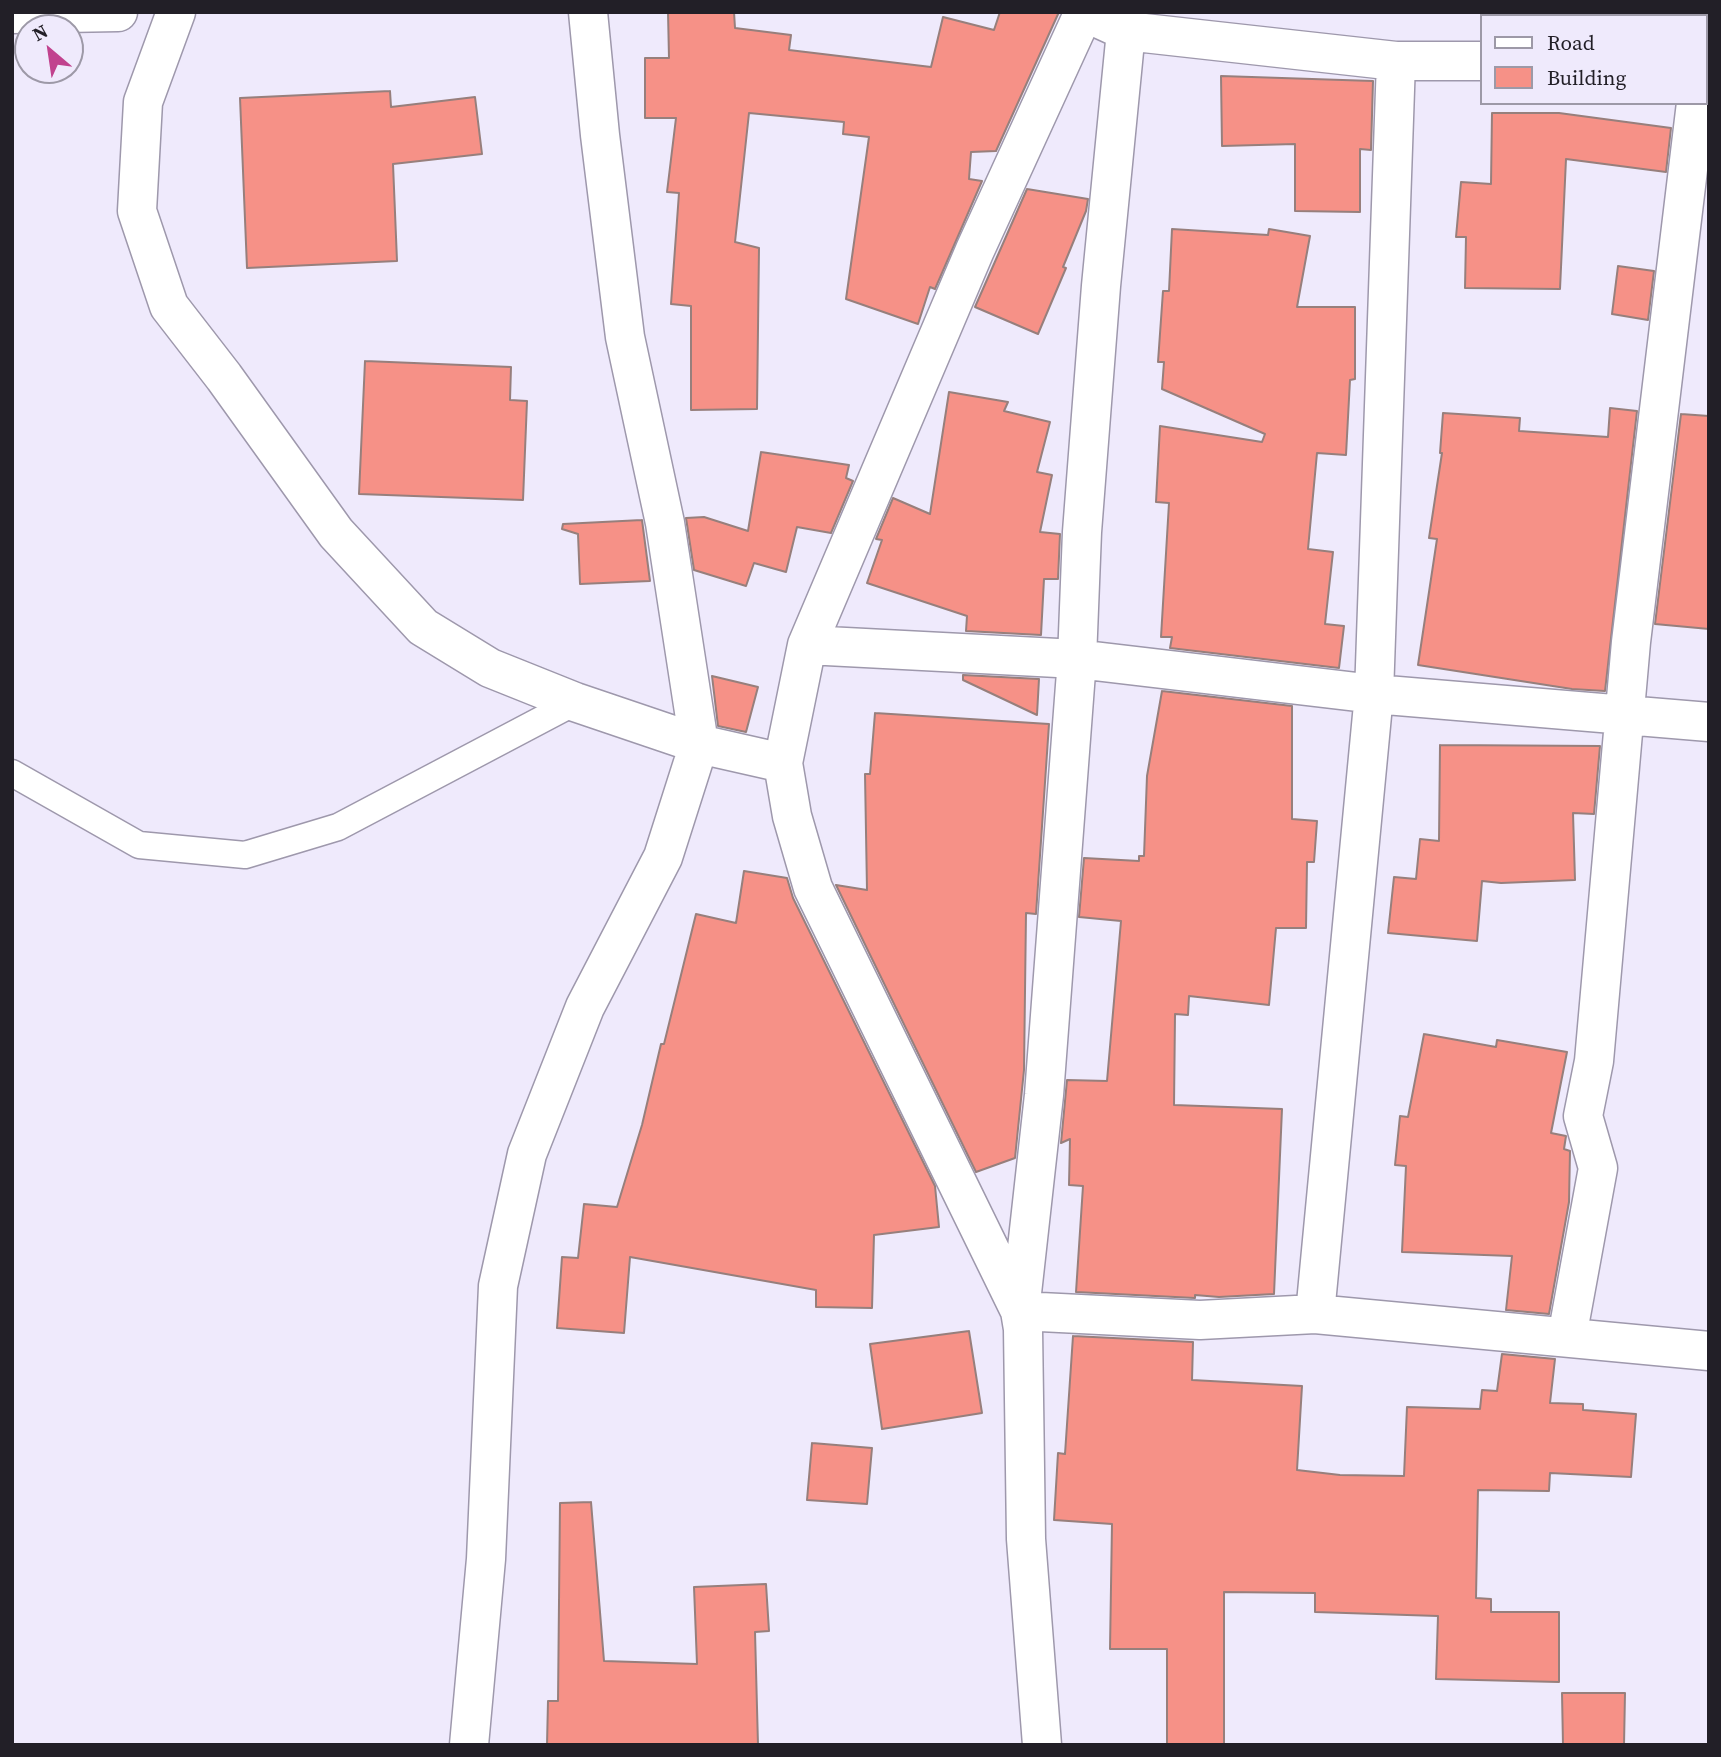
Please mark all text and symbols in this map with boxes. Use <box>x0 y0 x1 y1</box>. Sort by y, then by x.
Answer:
north arrow <box>14 14 84 84</box>
legend <box>1480 14 1707 105</box>
text: N <box>27 18 52 47</box>
text: Road <box>1547 28 1595 57</box>
text: Building <box>1547 63 1626 92</box>

